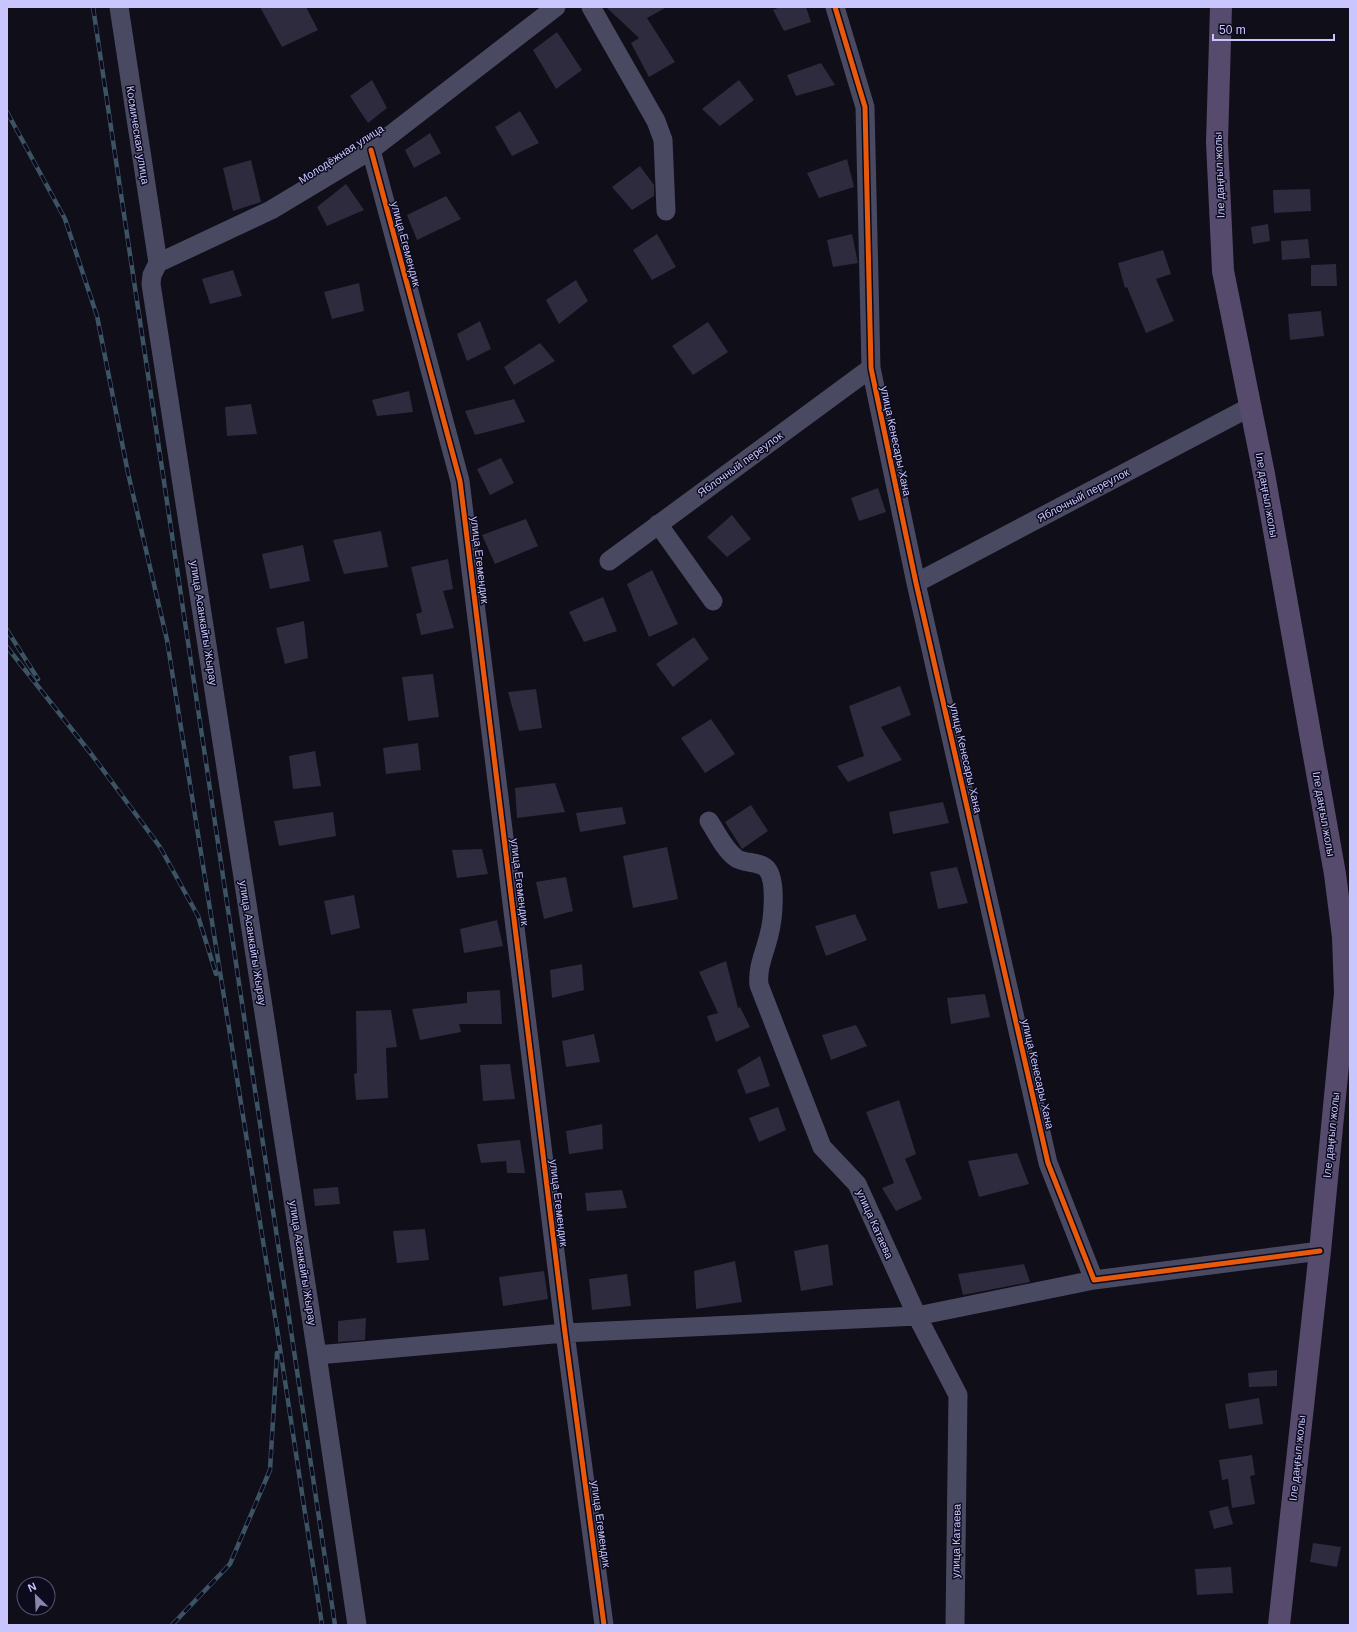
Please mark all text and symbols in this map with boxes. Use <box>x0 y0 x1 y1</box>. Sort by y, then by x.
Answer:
scale bar <box>1213 16 1334 42</box>
text: 50 m <box>1219 23 1246 37</box>
street label: Космическая улица <box>124 85 152 186</box>
street label: Молодёжная улица <box>296 122 386 186</box>
street label: Іле даңғыл жолы <box>1211 132 1227 218</box>
street label: улица Егемендик <box>389 200 423 288</box>
street label: улица Кенесары Хана <box>878 385 914 498</box>
street label: Яблочный переулок <box>695 429 785 499</box>
street label: Іле даңғыл жолы <box>1254 452 1280 539</box>
street label: Яблочный переулок <box>1035 466 1131 524</box>
street label: улица Егемендик <box>469 516 491 604</box>
street label: улица Асанкайгы Жырау <box>188 560 220 687</box>
street label: улица Кенесары Хана <box>948 702 985 815</box>
street label: Іле даңғыл жолы <box>1311 771 1337 858</box>
street label: улица Егемендик <box>509 838 531 926</box>
street label: улица Асанкайгы Жырау <box>237 880 269 1007</box>
street label: улица Кенесары Хана <box>1020 1018 1057 1131</box>
street label: Іле даңғыл жолы <box>1321 1091 1341 1179</box>
street label: улица Егемендик <box>548 1159 570 1247</box>
street label: улица Катаева <box>854 1187 896 1261</box>
street label: улица Асанкайгы Жырау <box>287 1200 319 1327</box>
street label: Іле даңғыл жолы <box>1287 1414 1307 1502</box>
street label: улица Егемендик <box>589 1480 613 1568</box>
street label: улица Катаева <box>949 1503 963 1578</box>
north arrow <box>16 1576 56 1616</box>
text: N <box>26 1580 38 1594</box>

